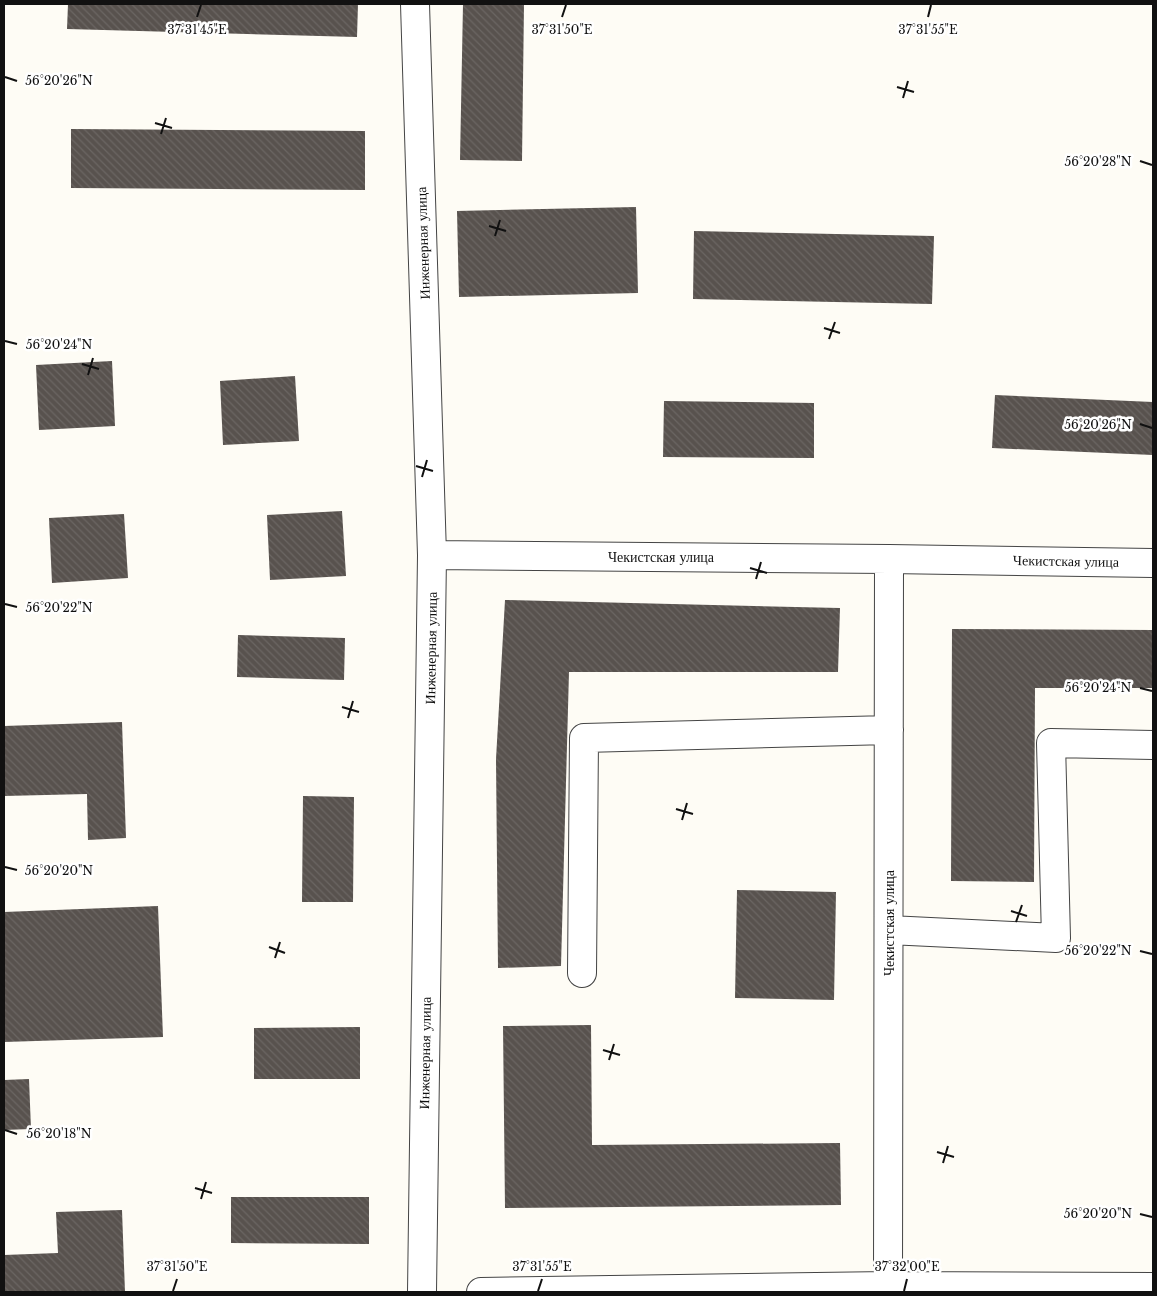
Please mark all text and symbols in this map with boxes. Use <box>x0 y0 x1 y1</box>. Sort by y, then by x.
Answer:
text: 37°31'45"E <box>167 22 227 37</box>
text: 37°31'50"E <box>531 22 593 37</box>
text: 37°31'55"E <box>898 22 958 37</box>
text: 56°20'26"N <box>25 73 93 88</box>
text: 56°20'28"N <box>1064 154 1132 169</box>
street label: Инженерная улица <box>412 186 434 300</box>
text: 56°20'24"N <box>26 337 93 352</box>
text: 56°20'26"N <box>1064 417 1132 432</box>
street label: Чекистская улица <box>608 548 715 566</box>
street label: Чекистская улица <box>1013 551 1120 571</box>
street label: Инженерная улица <box>421 591 441 705</box>
text: 56°20'22"N <box>25 600 93 615</box>
text: 56°20'24"N <box>1065 680 1132 695</box>
text: 56°20'20"N <box>25 863 93 878</box>
street label: Чекистская улица <box>880 869 898 976</box>
text: 56°20'22"N <box>1064 943 1132 958</box>
street label: Инженерная улица <box>415 996 435 1110</box>
text: 56°20'18"N <box>26 1126 92 1141</box>
text: 56°20'20"N <box>1064 1206 1132 1221</box>
text: 37°31'50"E <box>146 1259 208 1274</box>
text: 37°31'55"E <box>512 1259 572 1274</box>
text: 37°32'00"E <box>874 1259 940 1274</box>

